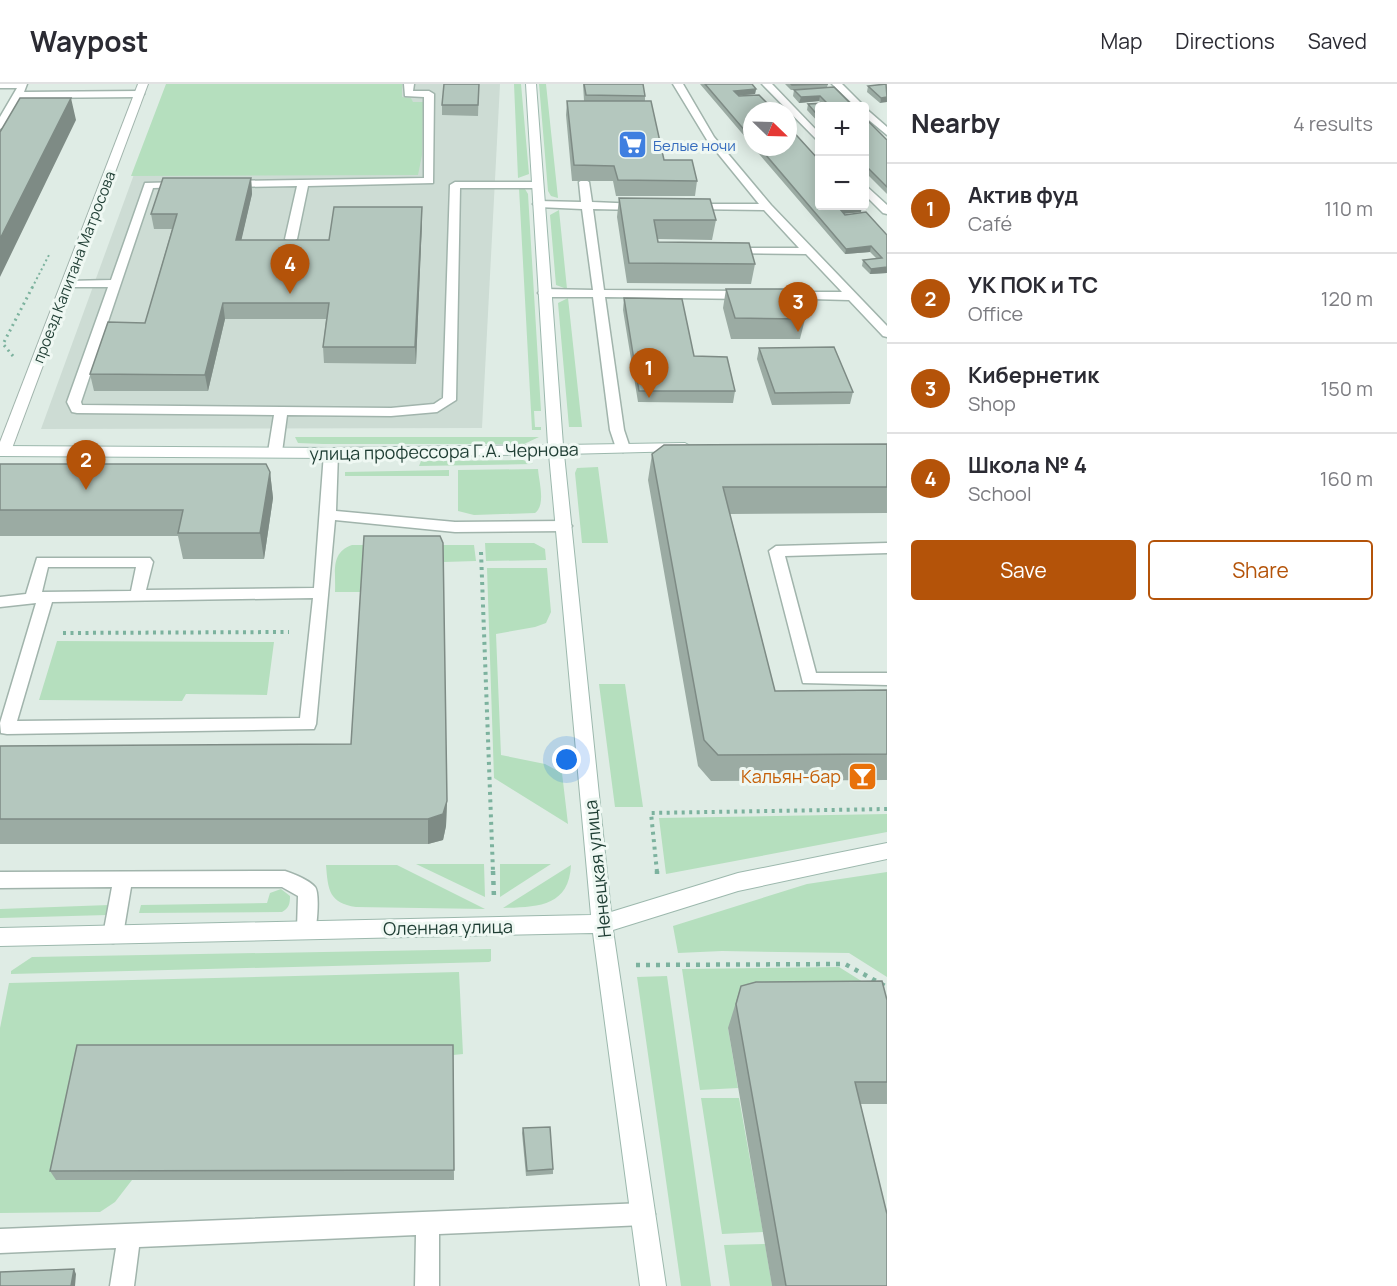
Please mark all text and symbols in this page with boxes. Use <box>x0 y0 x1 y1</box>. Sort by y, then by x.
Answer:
text: Waypost <box>30 22 149 60</box>
text: Map <box>1101 27 1142 55</box>
text: Directions <box>1175 27 1275 55</box>
text: Saved <box>1308 27 1367 55</box>
north arrow <box>743 102 797 156</box>
map controls <box>815 102 869 210</box>
button: + <box>815 102 869 156</box>
text: Nearby <box>911 105 1000 141</box>
text: 4 results <box>1293 110 1373 137</box>
supermarket icon: Белые ночи <box>616 129 648 161</box>
place label: Белые ночи <box>653 135 736 156</box>
button: − <box>815 156 869 210</box>
street label: проезд Капитана Матросова <box>28 168 120 366</box>
text: Актив фуд <box>968 180 1078 210</box>
text: 1 <box>926 195 935 222</box>
text: 110 m <box>1324 195 1373 222</box>
text: Café <box>968 210 1012 237</box>
pin: 4 <box>270 244 310 294</box>
text: УК ПОК и ТС <box>968 270 1098 300</box>
pin: 3 <box>778 282 818 332</box>
text: 2 <box>925 285 936 312</box>
text: 120 m <box>1321 285 1373 312</box>
text: Office <box>968 300 1023 327</box>
pin: 1 <box>630 348 668 398</box>
text: Кибернетик <box>968 360 1099 390</box>
text: 3 <box>925 375 936 402</box>
text: 150 m <box>1320 375 1373 402</box>
text: Shop <box>968 390 1016 417</box>
street label: улица профессора Г.А. Чернова <box>309 437 579 465</box>
pin: 2 <box>66 440 106 490</box>
text: Школа № 4 <box>968 450 1087 480</box>
text: 4 <box>924 465 937 492</box>
text: 160 m <box>1320 465 1373 492</box>
text: School <box>968 480 1032 507</box>
button: Save <box>911 540 1136 600</box>
button: Share <box>1148 540 1373 600</box>
your location <box>552 745 581 774</box>
bar icon: Кальян-бар <box>846 760 878 792</box>
place label: Кальян-бар <box>741 764 841 788</box>
street label: Ненецкая улица <box>578 799 616 939</box>
street label: Оленная улица <box>383 914 513 940</box>

